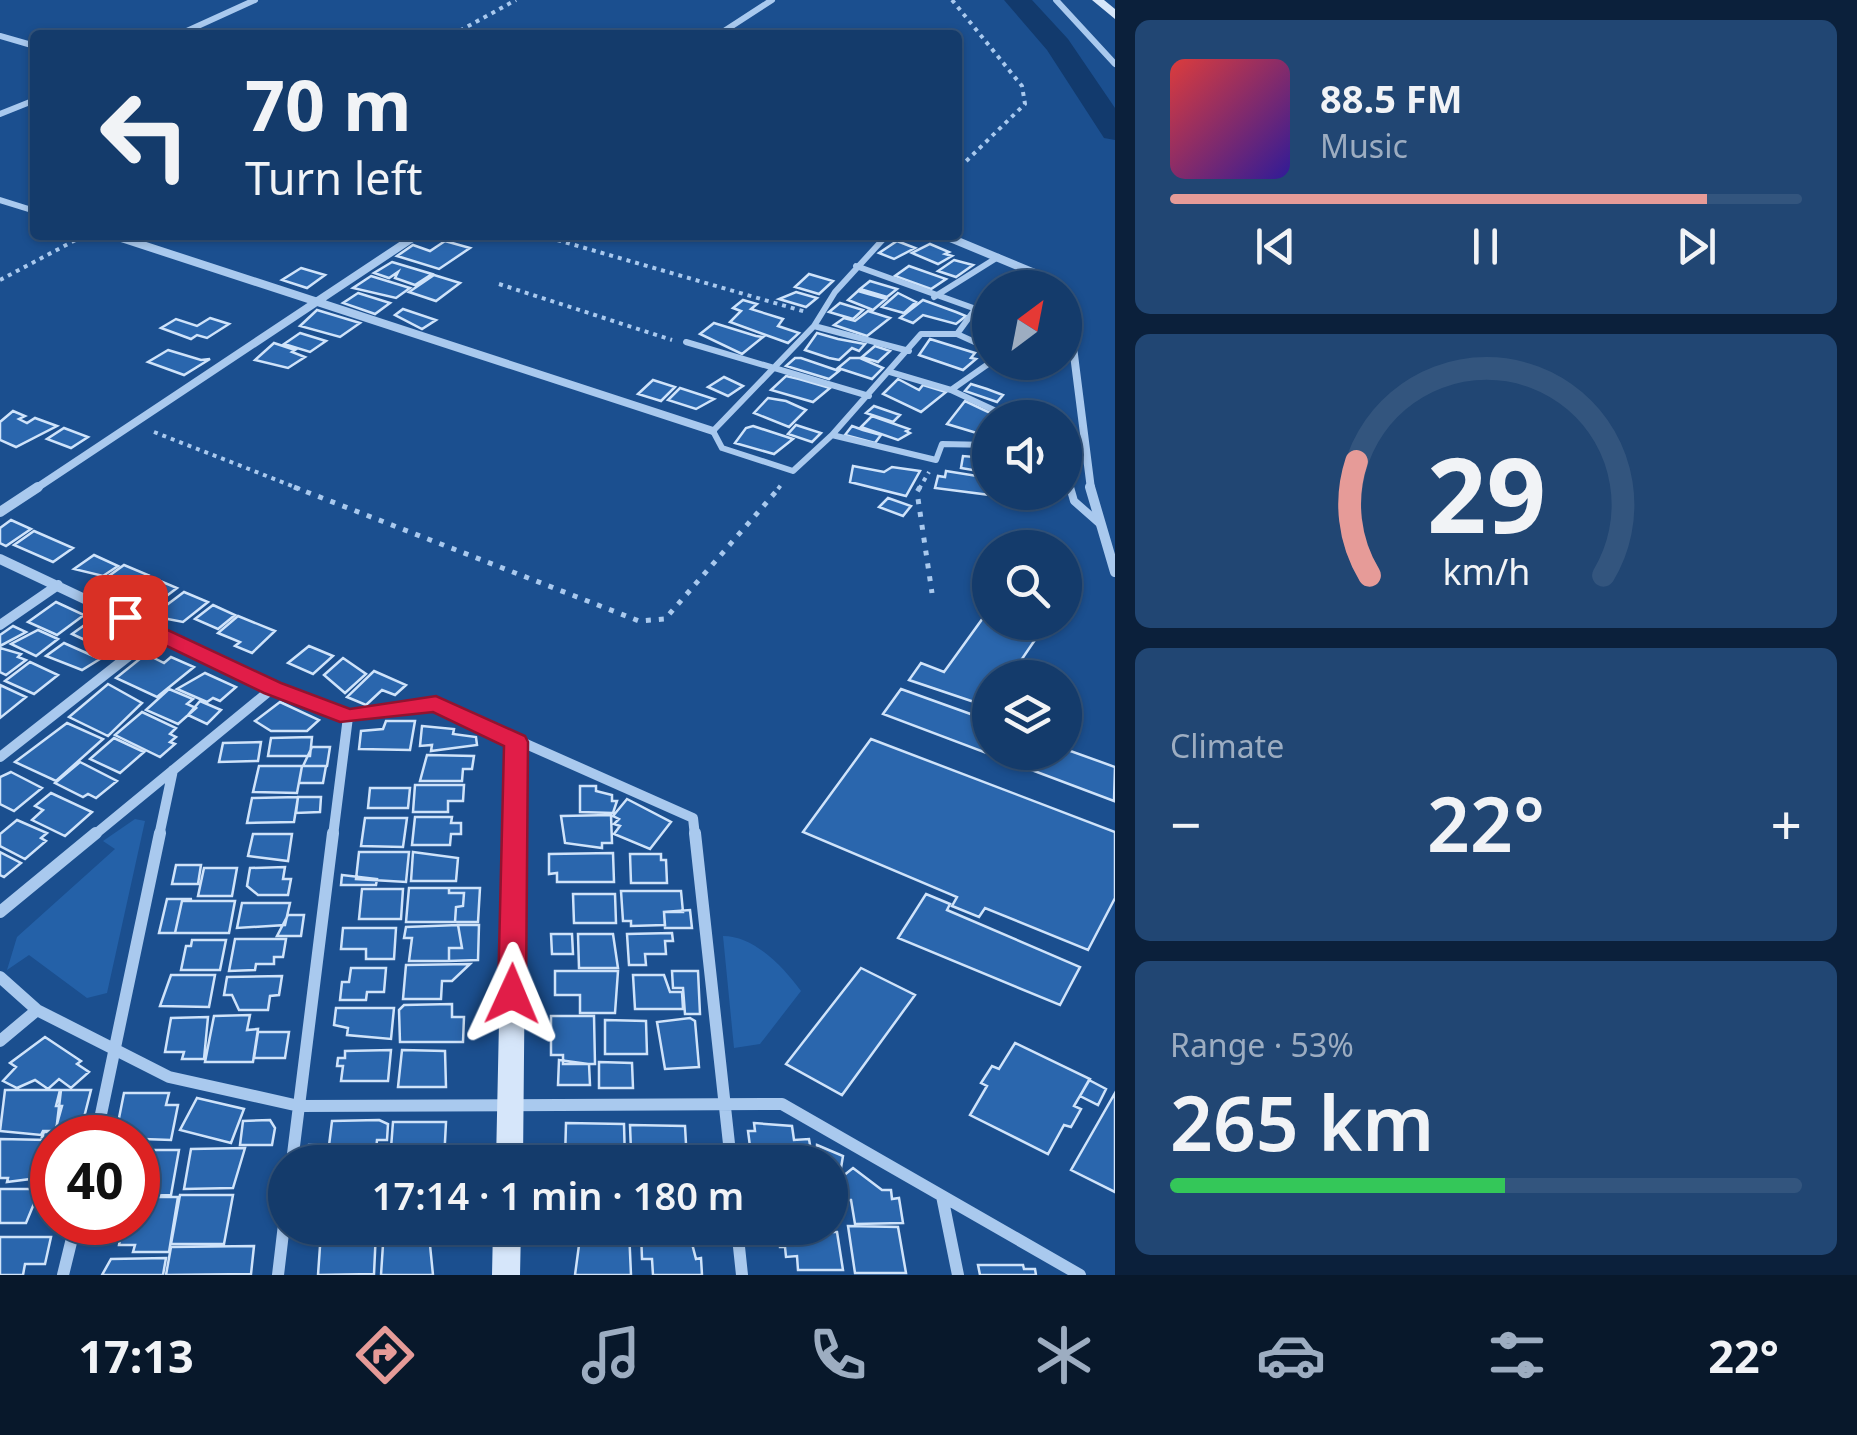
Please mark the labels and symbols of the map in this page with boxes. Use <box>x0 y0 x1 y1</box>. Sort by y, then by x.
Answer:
north arrow <box>972 270 1082 380</box>
pin <box>83 575 168 660</box>
position arrow <box>460 942 564 1046</box>
speed limit sign: 40 <box>30 1115 160 1245</box>

